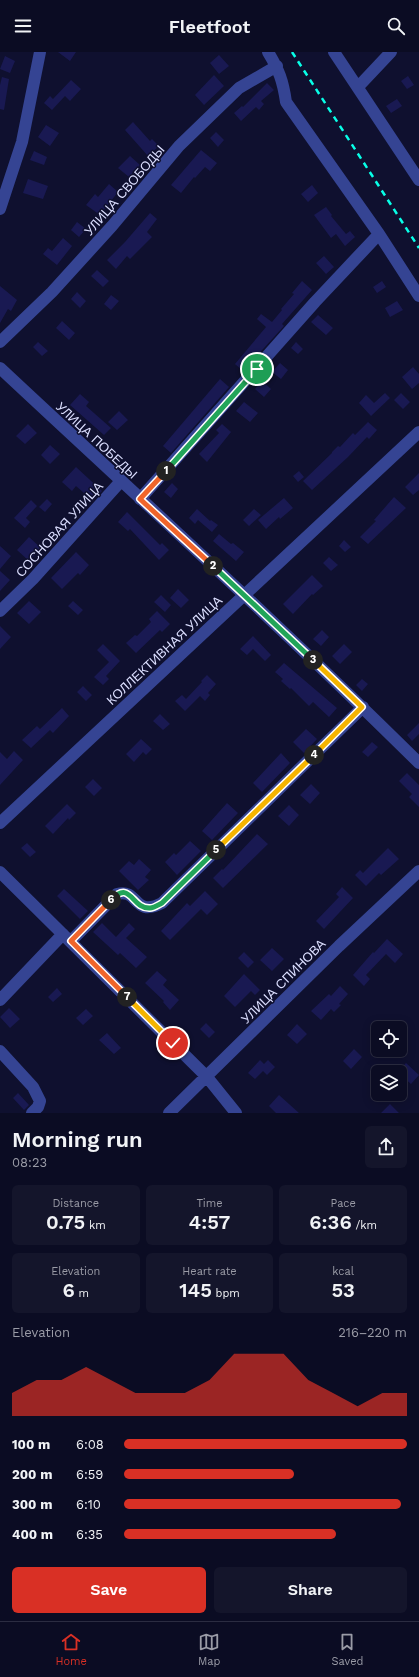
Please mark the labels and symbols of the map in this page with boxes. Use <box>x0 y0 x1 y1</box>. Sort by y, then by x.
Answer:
street label: УЛИЦА СВОБОДЫ <box>81 142 168 239</box>
pin <box>240 352 274 386</box>
street label: УЛИЦА ПОБЕДЫ <box>53 399 140 482</box>
pin: 1 <box>156 461 176 481</box>
street label: СОСНОВАЯ УЛИЦА <box>13 478 106 580</box>
pin: 2 <box>203 556 223 576</box>
street label: КОЛЛЕКТИВНАЯ УЛИЦА <box>103 593 225 708</box>
pin: 3 <box>303 650 323 670</box>
pin: 4 <box>304 745 324 765</box>
pin: 5 <box>206 840 226 860</box>
pin: 6 <box>101 890 121 910</box>
street label: УЛИЦА СПИНОВА <box>238 936 329 1027</box>
pin: 7 <box>117 987 137 1007</box>
pin <box>156 1026 190 1060</box>

